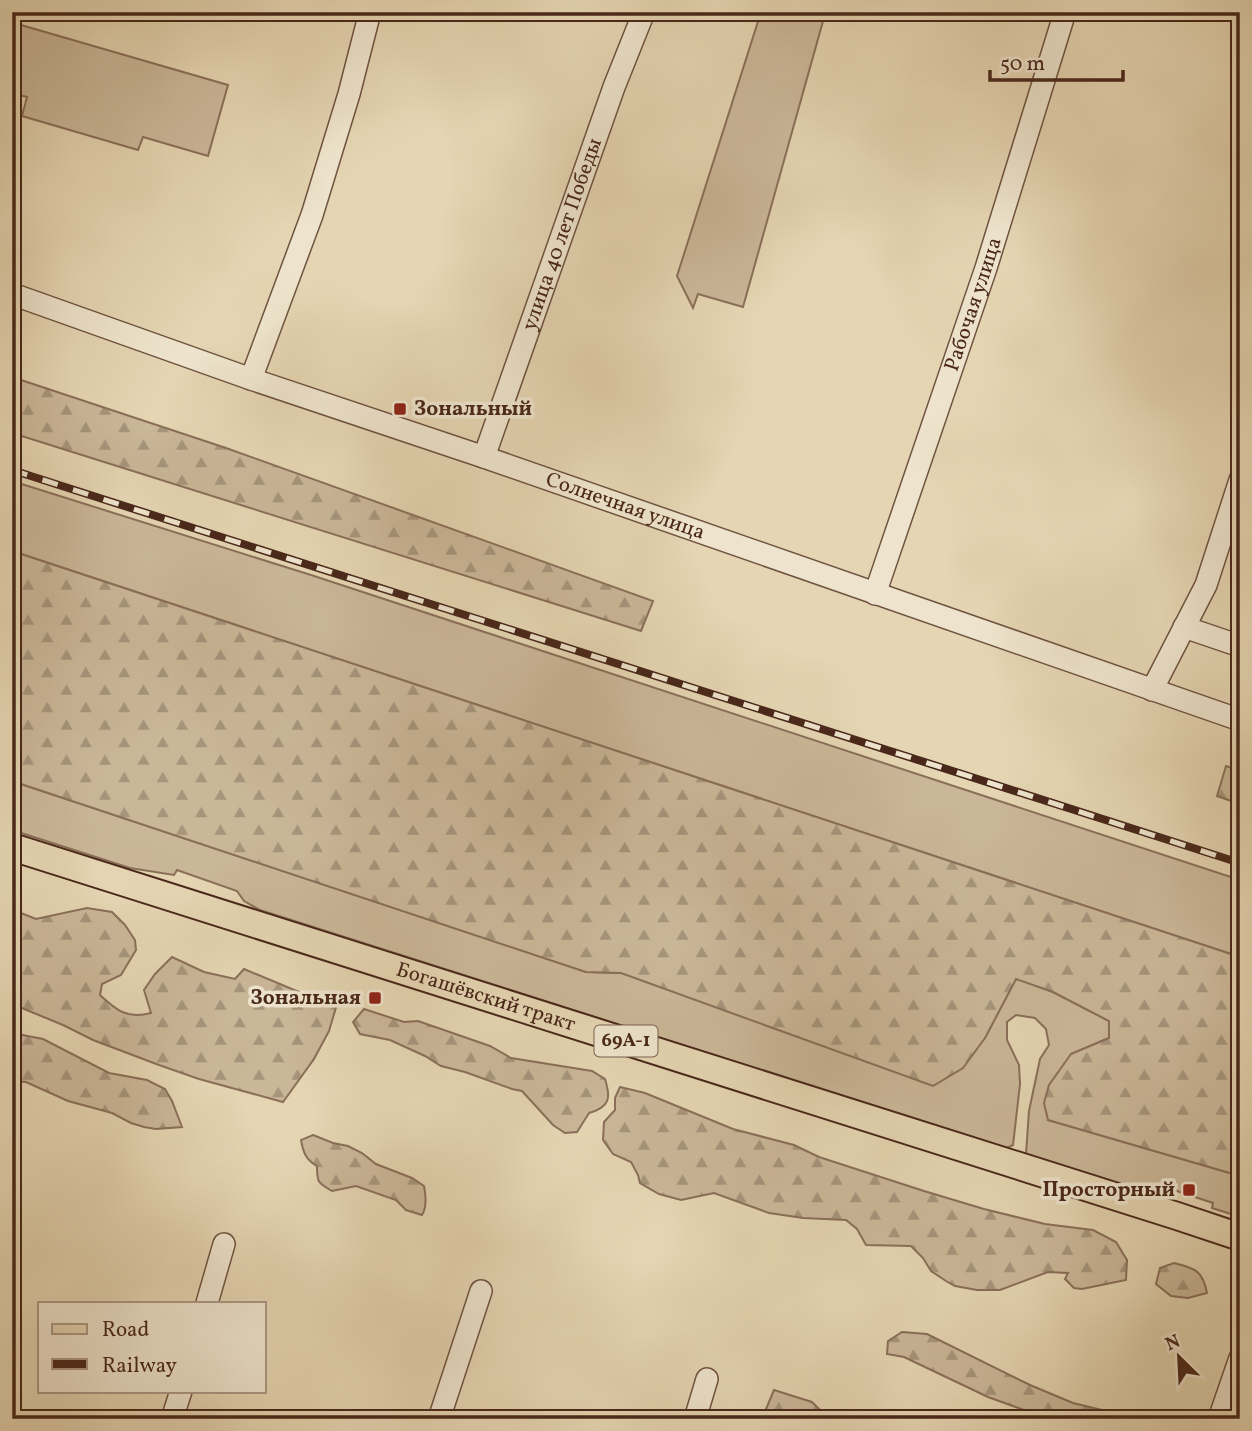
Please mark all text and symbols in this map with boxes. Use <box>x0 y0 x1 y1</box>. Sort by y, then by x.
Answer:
scale bar <box>990 38 1122 82</box>
text: 50 m <box>1000 50 1045 79</box>
street label: улица 40 лет Победы <box>515 134 609 335</box>
street label: Рабочая улица <box>937 234 1009 375</box>
place label: Зональный <box>414 395 532 424</box>
marker: Зональный <box>392 401 408 417</box>
street label: Солнечная улица <box>542 465 709 547</box>
street label: Богашёвский тракт <box>393 955 579 1039</box>
place label: Зональная <box>250 984 361 1013</box>
marker: Зональная <box>367 990 383 1006</box>
road number: 69А-1 <box>594 1026 658 1056</box>
place label: Просторный <box>1042 1176 1175 1205</box>
marker: Просторный <box>1181 1182 1197 1198</box>
legend <box>38 1302 266 1392</box>
text: Road <box>102 1316 149 1345</box>
north arrow <box>1144 1322 1214 1392</box>
text: N <box>1161 1329 1185 1358</box>
text: Railway <box>102 1352 178 1381</box>

